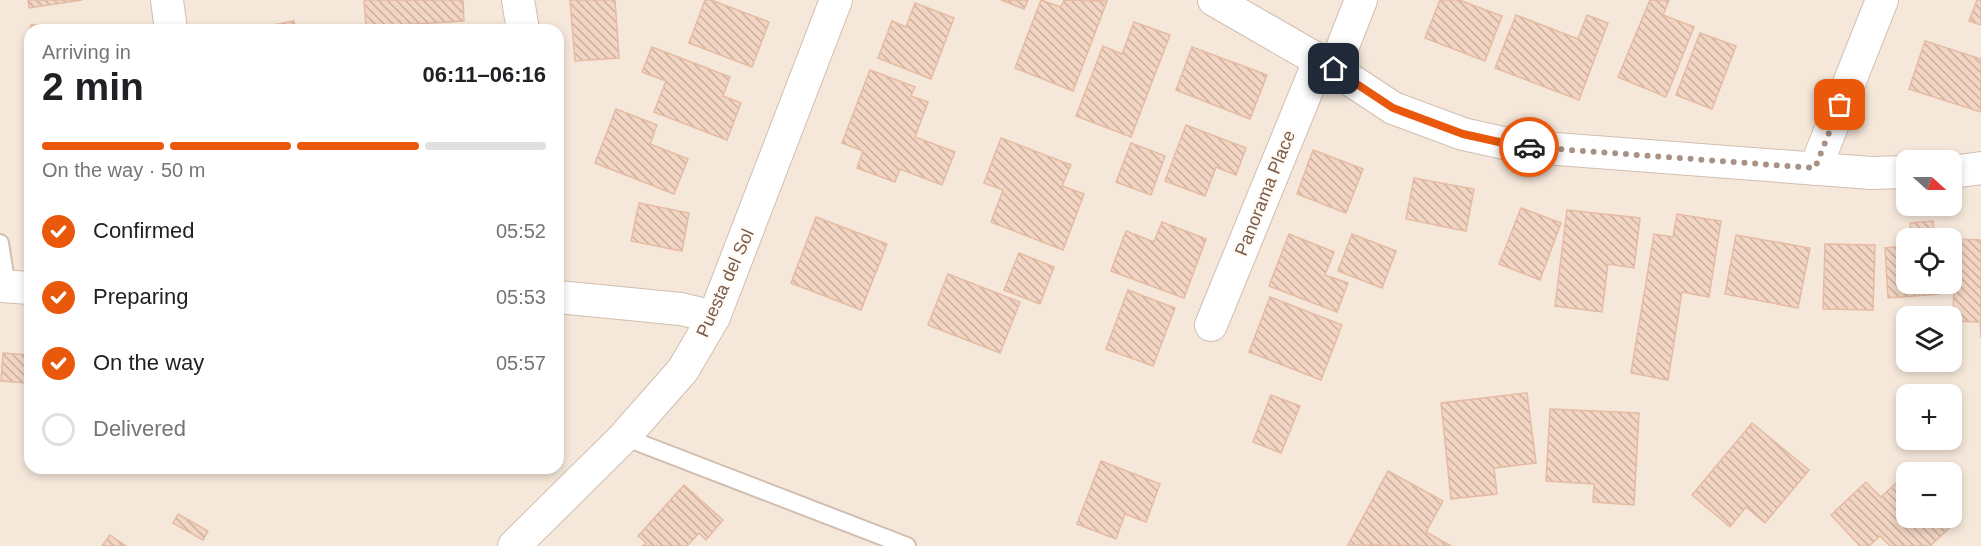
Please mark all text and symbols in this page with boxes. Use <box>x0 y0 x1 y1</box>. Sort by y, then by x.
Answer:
text: Arriving in <box>42 41 131 63</box>
pin <box>1308 43 1359 94</box>
icon: home <box>1317 52 1350 85</box>
text: 06:11–06:16 <box>422 62 546 87</box>
text: 2 min <box>42 65 144 108</box>
pin <box>1814 79 1865 130</box>
icon: bag <box>1823 88 1856 121</box>
courier <box>1499 117 1559 177</box>
street label: Panorama Place <box>1231 128 1299 258</box>
icon: car <box>1513 131 1546 164</box>
north arrow <box>1896 150 1962 216</box>
map controls <box>1896 150 1962 528</box>
text: On the way · 50 m <box>42 159 205 181</box>
icon: check <box>42 215 75 248</box>
text: Confirmed <box>93 218 194 243</box>
text: 05:52 <box>496 220 546 242</box>
street label: Puesta del Sol <box>692 226 758 340</box>
button: locate <box>1896 228 1962 294</box>
icon: check <box>42 281 75 314</box>
text: Preparing <box>93 284 188 309</box>
text: 05:53 <box>496 286 546 308</box>
button: layers <box>1896 306 1962 372</box>
icon: check <box>42 347 75 380</box>
text: On the way <box>93 350 204 375</box>
text: 05:57 <box>496 352 546 374</box>
button: + <box>1896 384 1962 450</box>
text: Delivered <box>93 416 186 441</box>
button: − <box>1896 462 1962 528</box>

